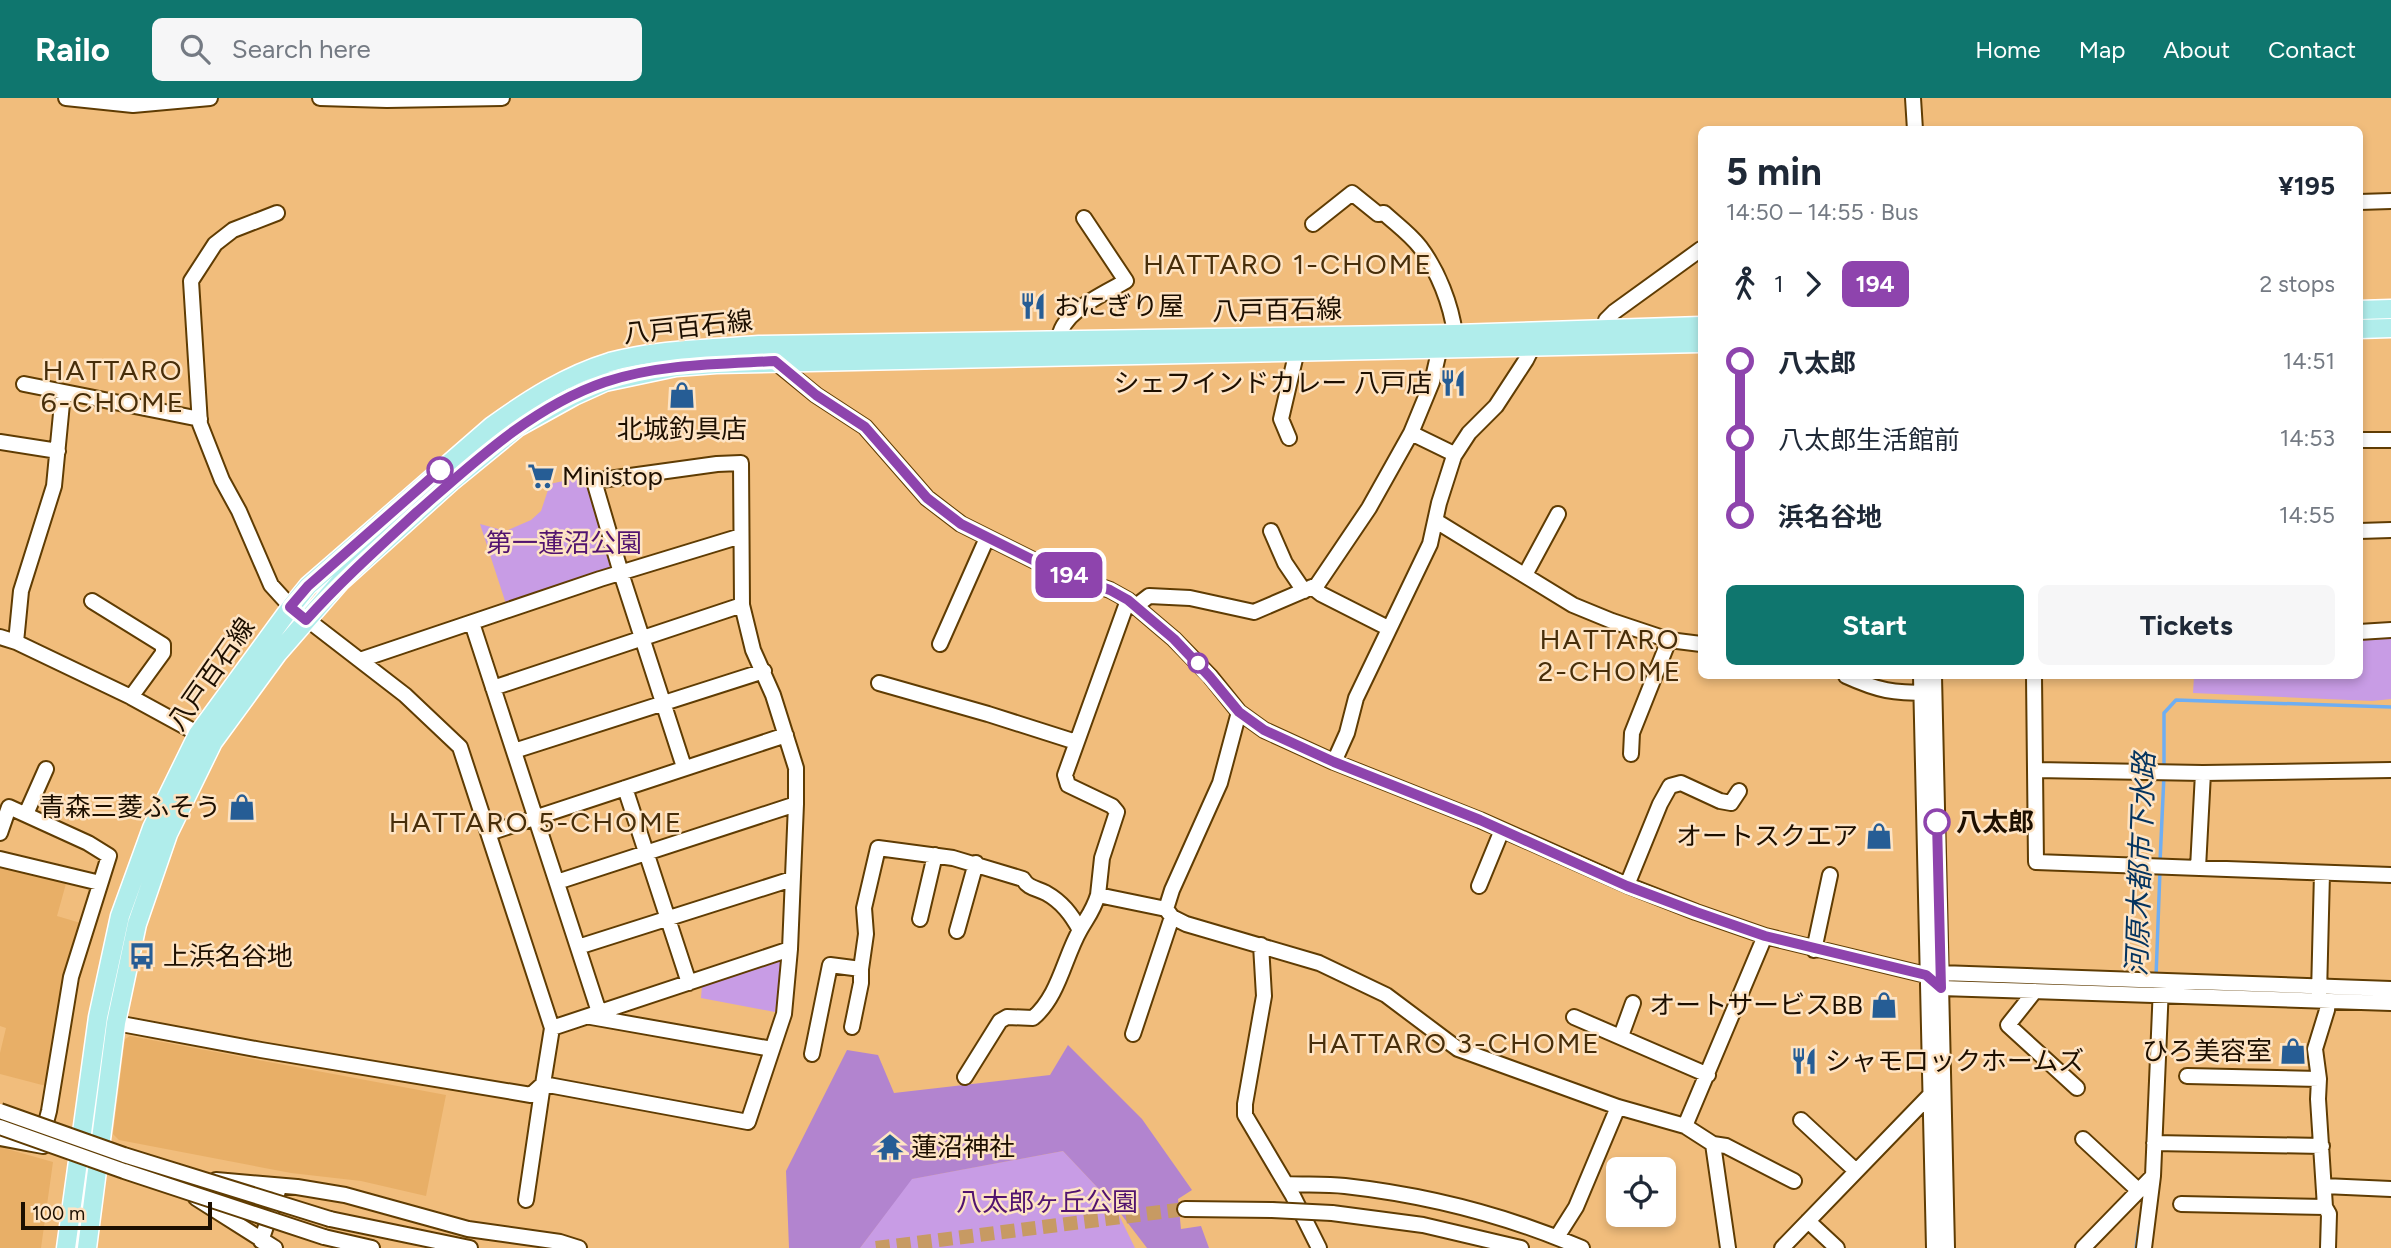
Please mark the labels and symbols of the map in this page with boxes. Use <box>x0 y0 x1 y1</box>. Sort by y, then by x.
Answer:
district label: HATTARO 1-CHOME <box>1143 247 1433 281</box>
place label: おにぎり屋 <box>1054 290 1184 322</box>
restaurant icon: おにぎり屋 <box>1018 291 1048 321</box>
street label: 八戸百石線 <box>1212 293 1342 327</box>
street label: 八戸百石線 <box>622 304 754 350</box>
district label: HATTARO 6-CHOME <box>41 353 185 419</box>
place label: シェフインドカレー 八戸店 <box>1114 367 1432 399</box>
restaurant icon: シェフインドカレー 八戸店 <box>1438 368 1468 398</box>
shop icon: 北城釣具店 <box>667 380 697 410</box>
place label: 北城釣具店 <box>617 413 747 445</box>
unlabelled marker <box>427 457 453 483</box>
place label: Ministop <box>562 460 663 492</box>
supermarket icon: Ministop <box>526 461 556 491</box>
park label: 第一蓮沼公園 <box>486 527 642 559</box>
line badge: 194 <box>1029 552 1109 598</box>
street label: 八戸百石線 <box>161 612 261 736</box>
district label: HATTARO 2-CHOME <box>1538 622 1682 688</box>
unlabelled marker <box>1188 653 1208 673</box>
water label: 河原木都市下水路 <box>2119 749 2161 977</box>
place label: 青森三菱ふそう <box>39 791 221 823</box>
shop icon: 青森三菱ふそう <box>227 792 257 822</box>
district label: HATTARO 5-CHOME <box>389 805 683 839</box>
place label: 八太郎 <box>1956 806 2034 838</box>
marker: 八太郎 <box>1924 809 1950 835</box>
place label: オートスクエア <box>1676 820 1858 852</box>
shop icon: オートスクエア <box>1864 821 1894 851</box>
place label: 上浜名谷地 <box>163 940 293 972</box>
bus stop icon: 上浜名谷地 <box>127 941 157 971</box>
place label: オートサービスBB <box>1649 989 1863 1021</box>
shop icon: オートサービスBB <box>1869 990 1899 1020</box>
district label: HATTARO 3-CHOME <box>1307 1026 1601 1060</box>
place label: ひろ美容室 <box>2142 1035 2272 1067</box>
shop icon: ひろ美容室 <box>2278 1036 2308 1066</box>
place label: シャモロックホームズ <box>1825 1045 2084 1077</box>
restaurant icon: シャモロックホームズ <box>1789 1046 1819 1076</box>
place label: 蓮沼神社 <box>911 1131 1015 1163</box>
temple icon: 蓮沼神社 <box>875 1132 905 1162</box>
park label: 八太郎ヶ丘公園 <box>956 1186 1138 1218</box>
scale bar <box>21 1199 212 1231</box>

